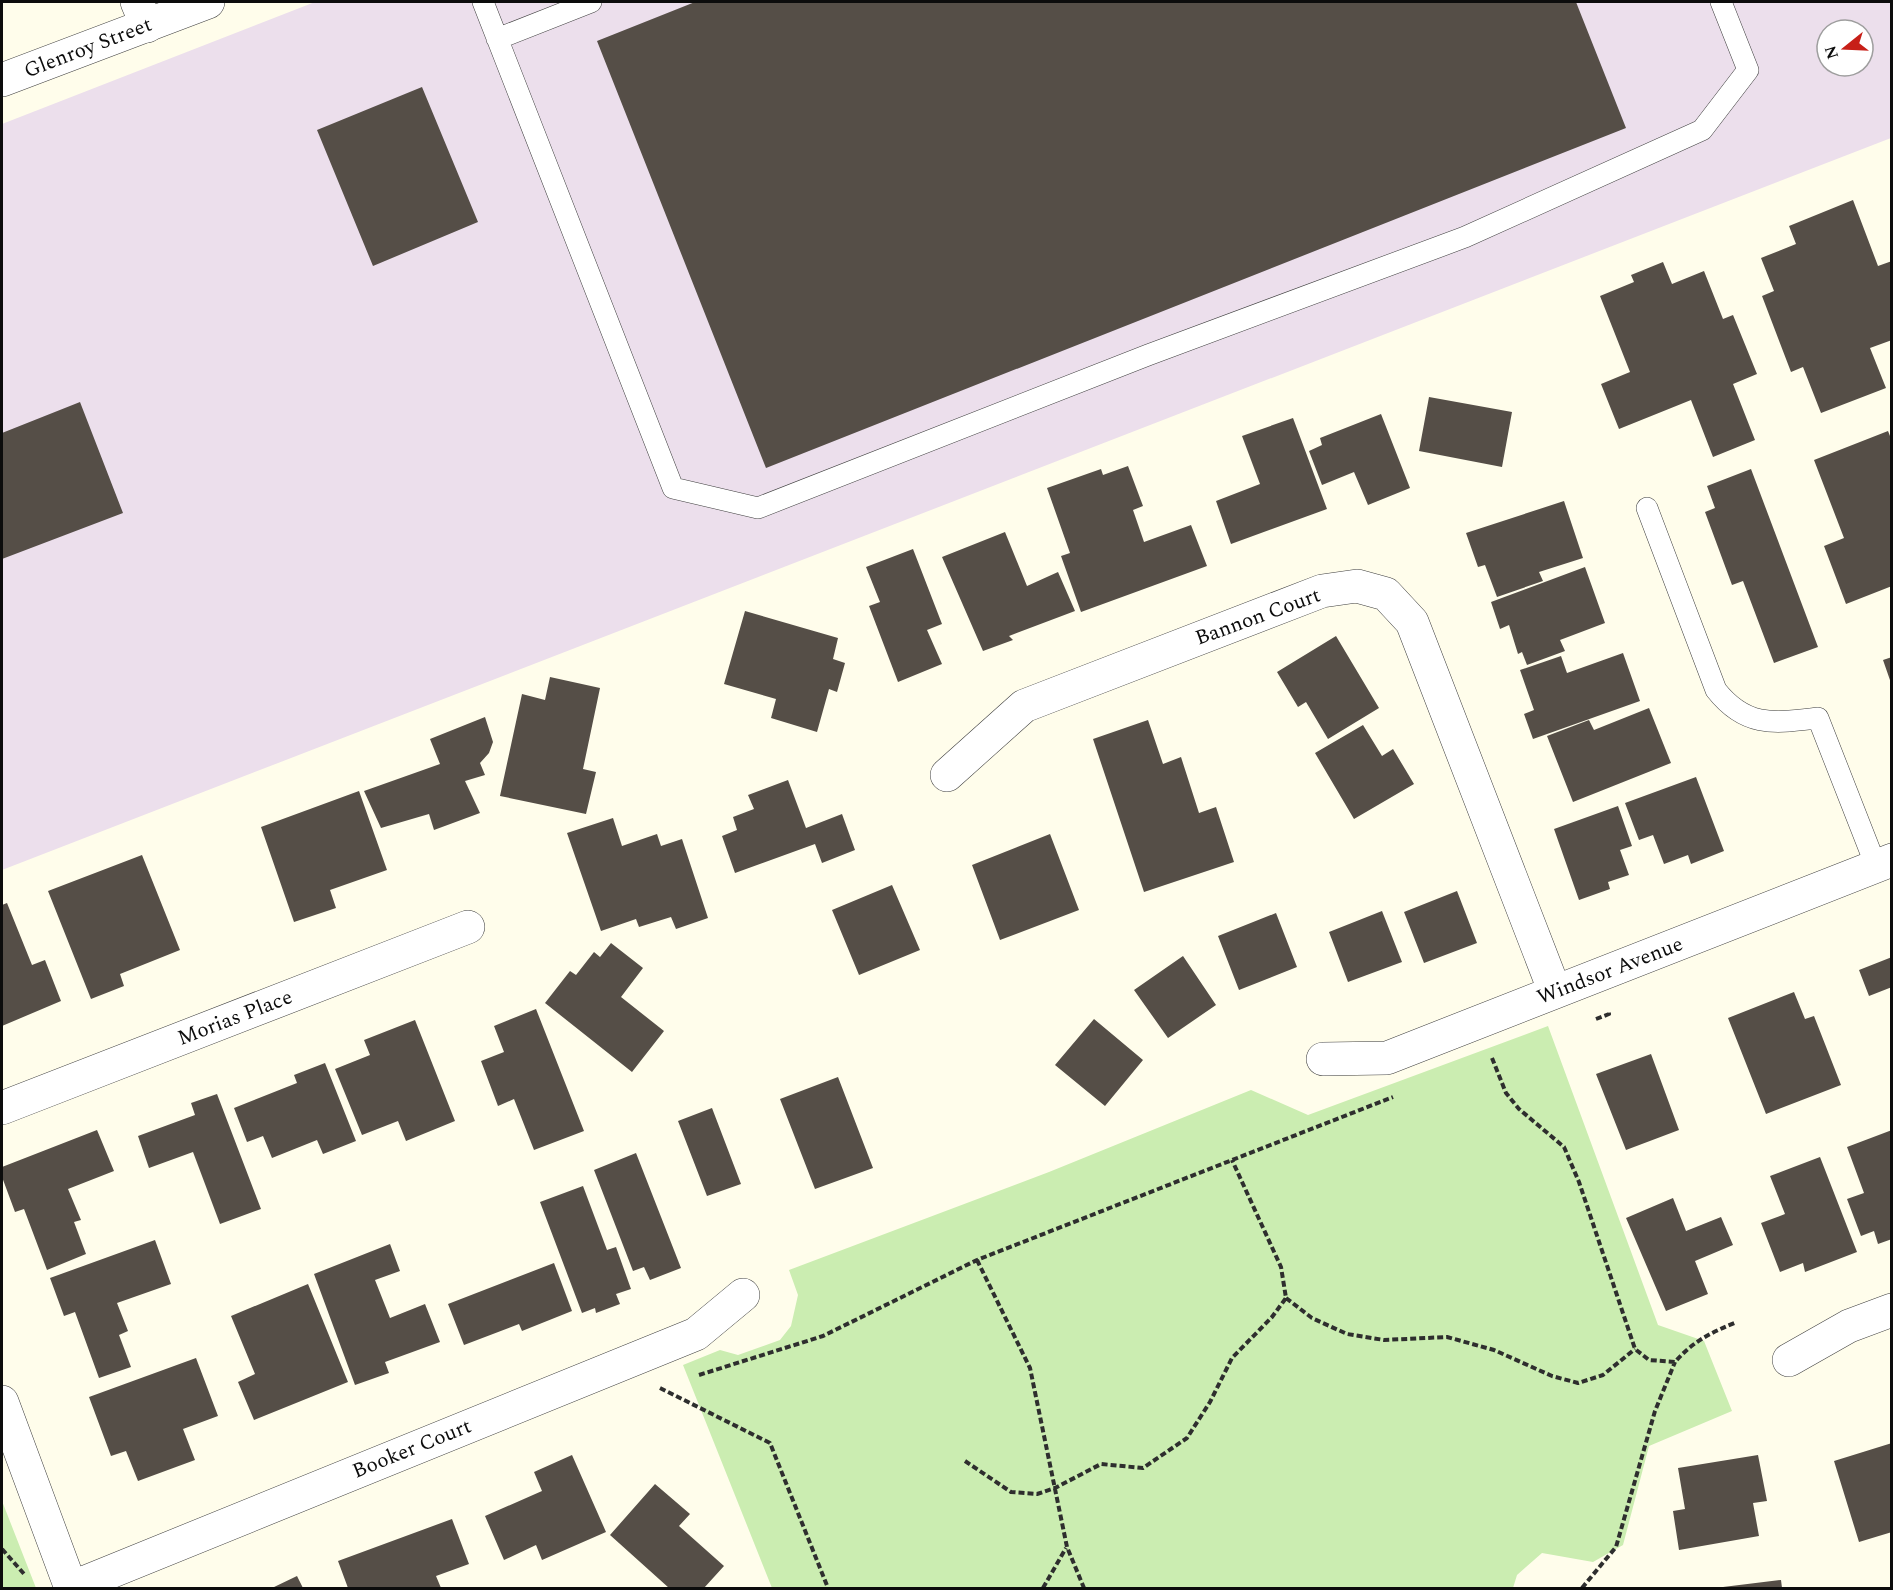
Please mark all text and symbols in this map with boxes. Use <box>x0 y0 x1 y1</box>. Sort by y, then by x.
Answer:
street label: Glenroy Street <box>19 9 157 87</box>
north arrow <box>1815 18 1875 78</box>
text: N <box>1818 42 1845 62</box>
street label: Bannon Court <box>1191 579 1325 655</box>
street label: Windsor Avenue <box>1532 928 1688 1014</box>
street label: Morias Place <box>173 981 297 1055</box>
street label: Booker Court <box>348 1411 476 1487</box>

